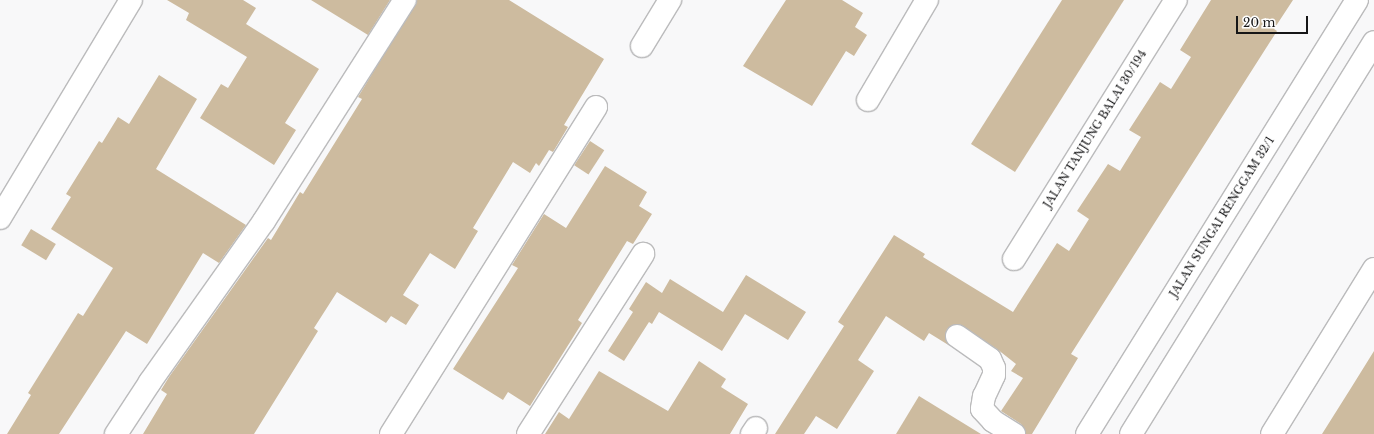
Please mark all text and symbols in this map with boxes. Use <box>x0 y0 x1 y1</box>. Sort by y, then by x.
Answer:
scale bar <box>1238 8 1310 34</box>
text: 20 m <box>1243 15 1275 30</box>
street label: JALAN TANJUNG BALAI 30/194 <box>1041 47 1149 211</box>
street label: JALAN SUNGAI RENGGAM 32/1 <box>1167 134 1277 300</box>

